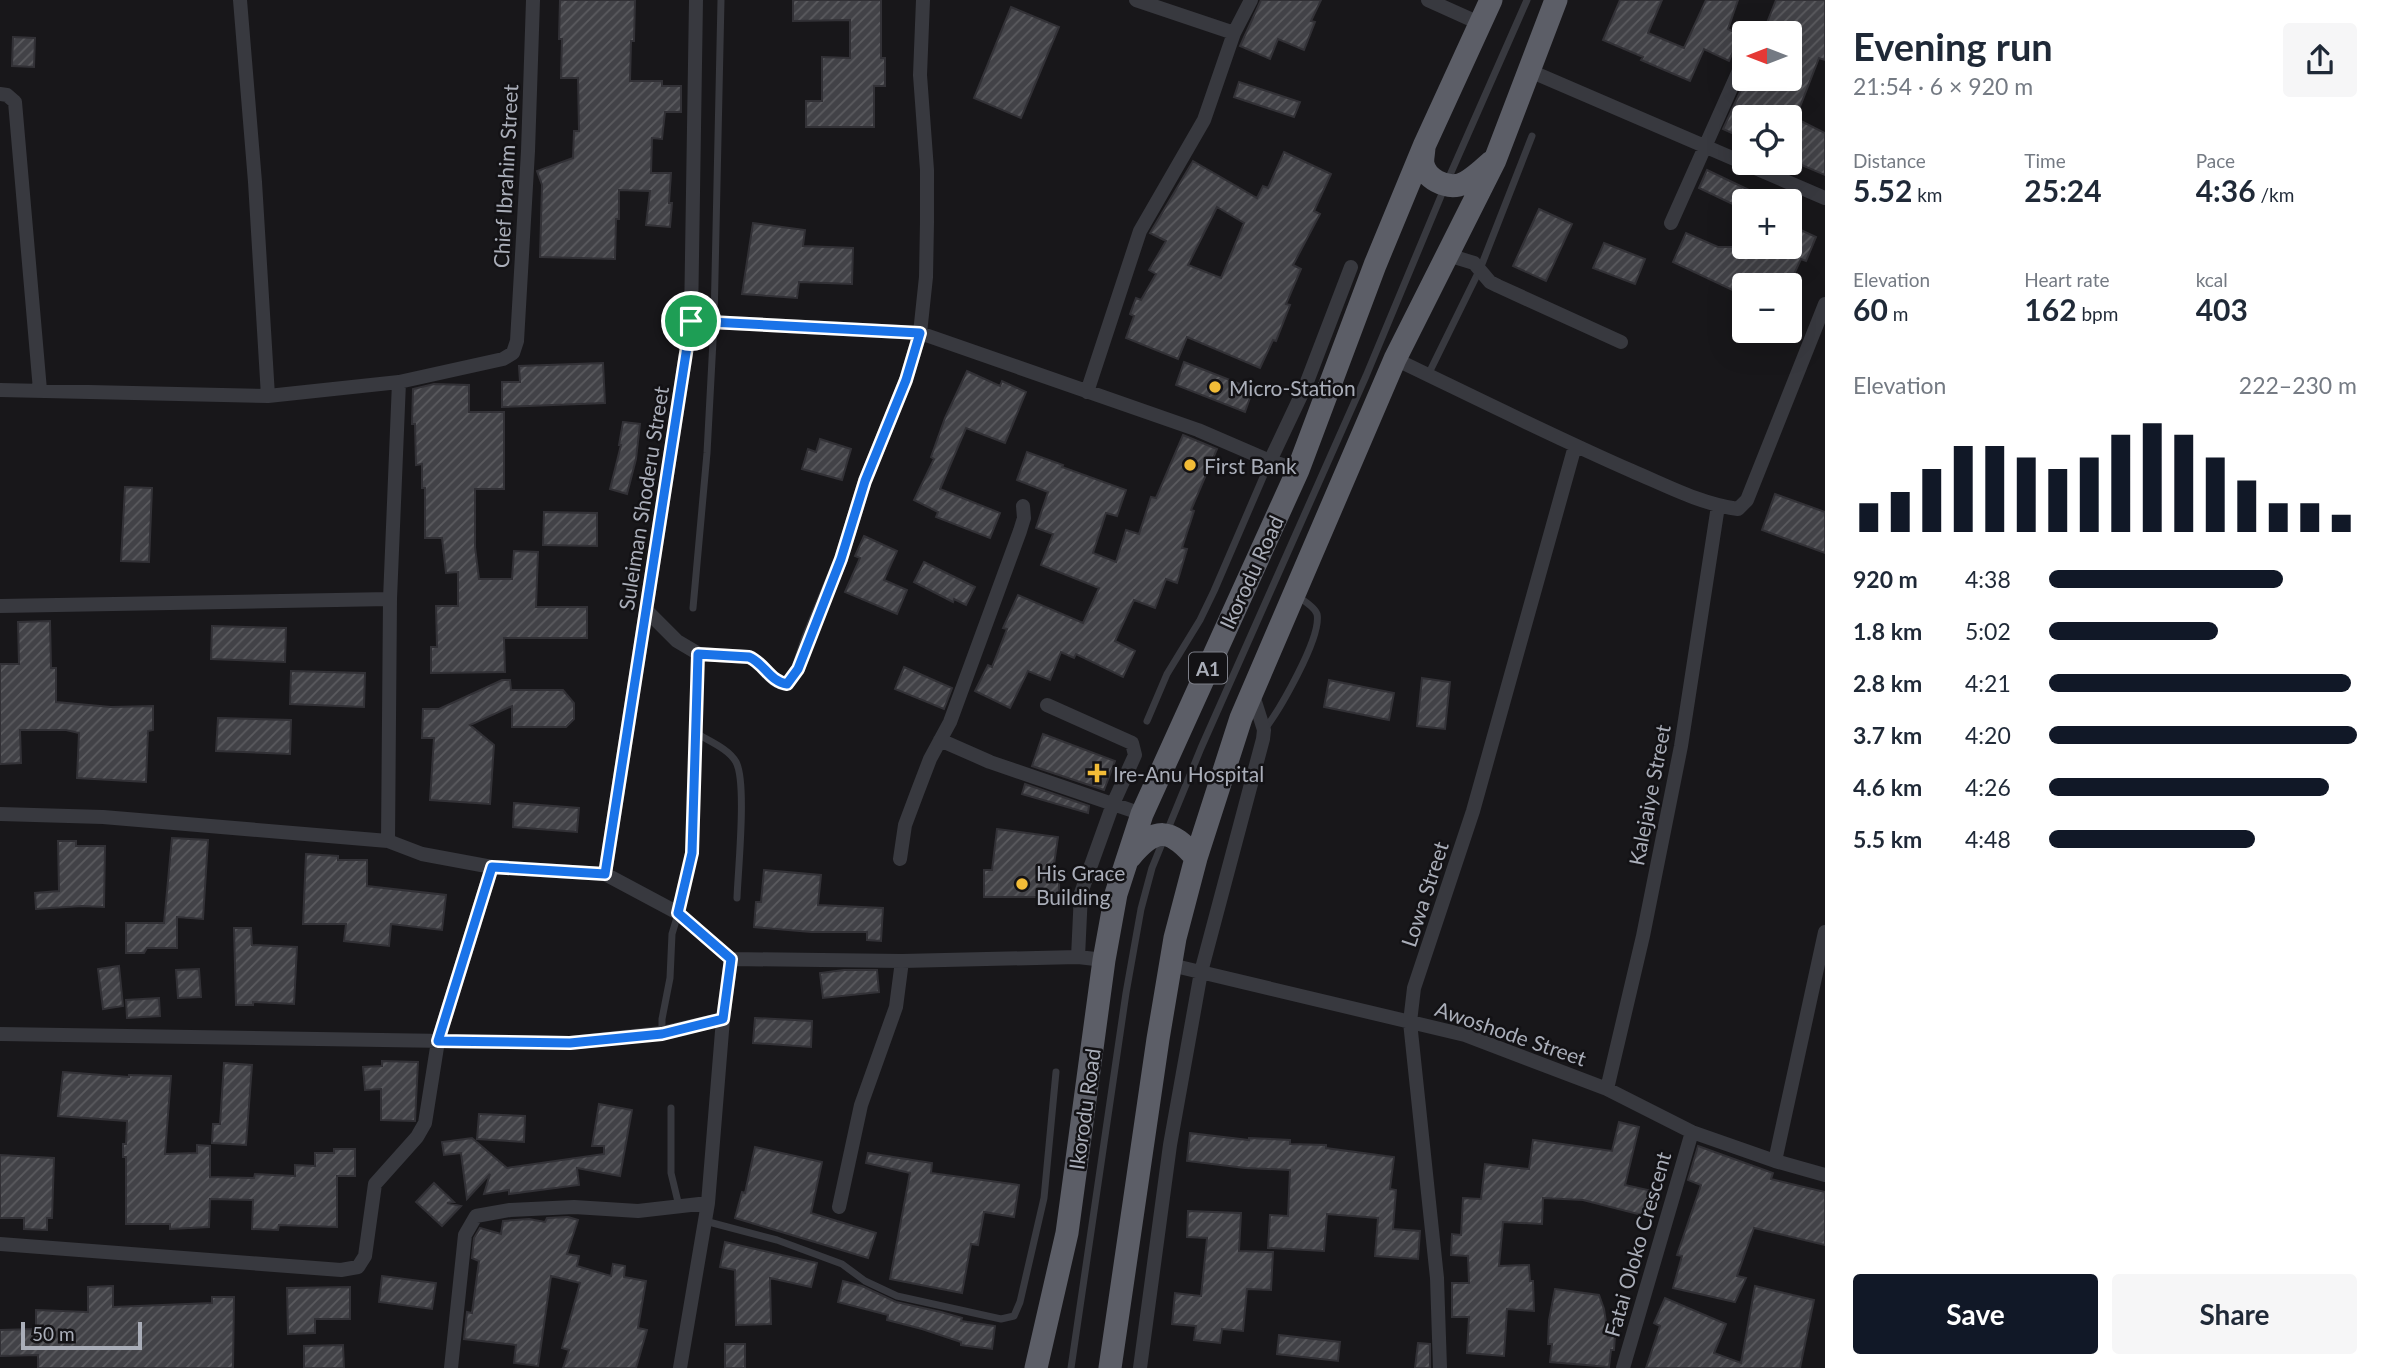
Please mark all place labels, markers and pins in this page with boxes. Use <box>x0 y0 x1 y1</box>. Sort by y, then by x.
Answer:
pin <box>661 291 721 351</box>
place label: Micro-Station <box>1229 375 1356 400</box>
marker: Micro-Station <box>1207 379 1223 395</box>
place label: First Bank <box>1204 453 1297 478</box>
marker: First Bank <box>1182 457 1198 473</box>
place label: Ire-Anu Hospital <box>1113 761 1264 786</box>
marker: Ire-Anu Hospital <box>1087 763 1107 783</box>
place label: His Grace Building <box>1036 860 1125 909</box>
marker: His Grace Building <box>1014 876 1030 892</box>

